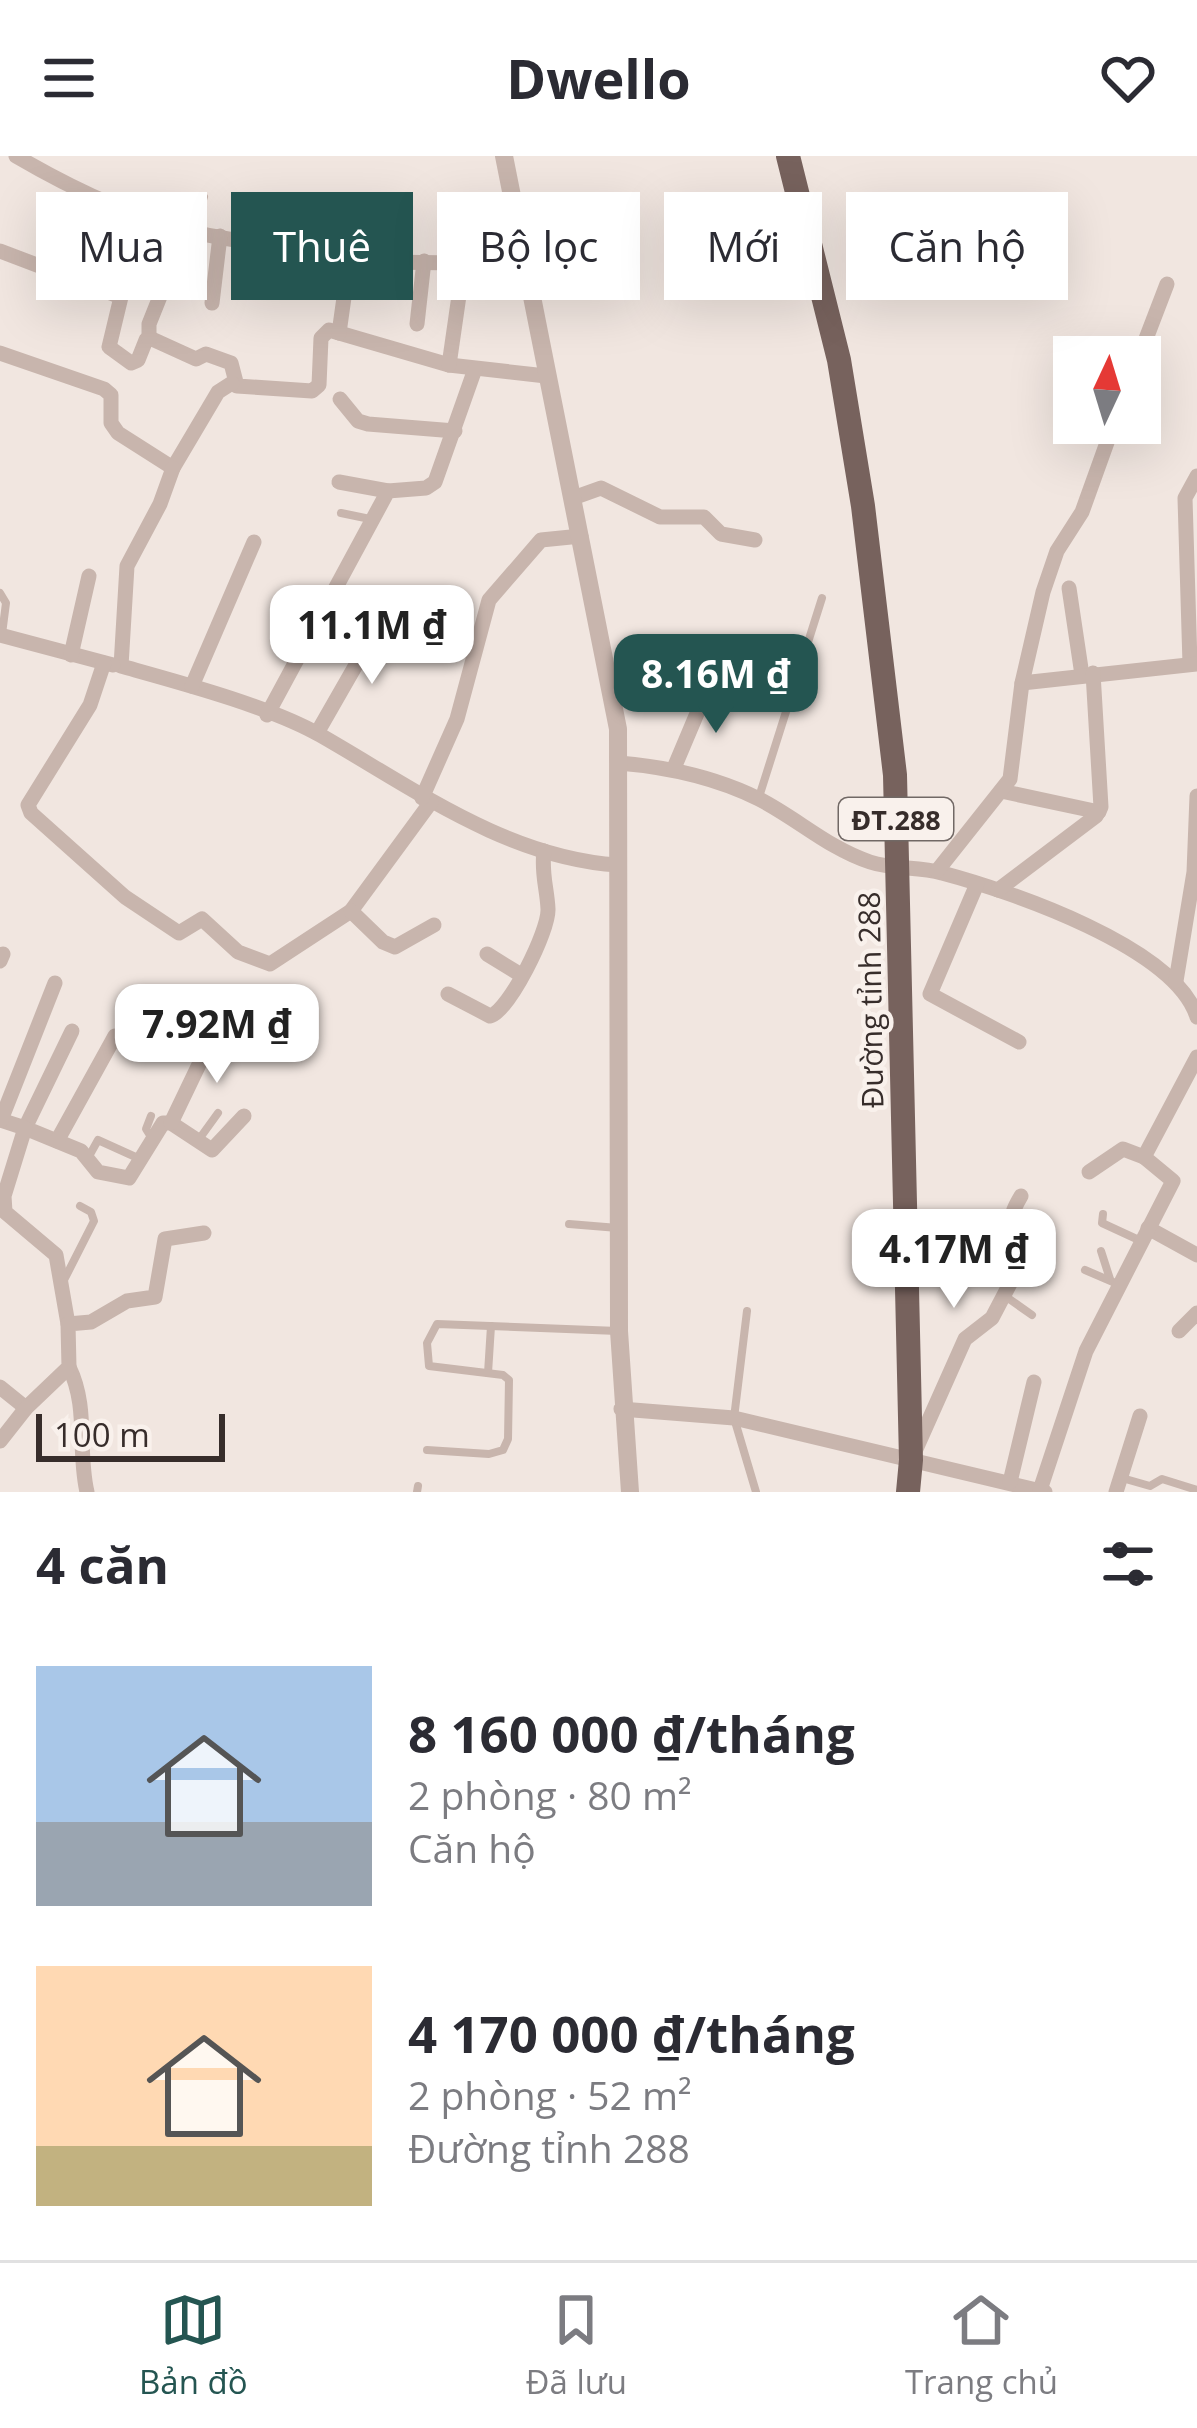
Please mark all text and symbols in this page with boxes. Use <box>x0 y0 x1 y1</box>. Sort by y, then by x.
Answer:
text: Dwello <box>506 41 691 115</box>
icon: menu <box>36 45 102 111</box>
icon: heart <box>1095 45 1161 111</box>
chip: Mua <box>36 192 207 300</box>
chip: Thuê <box>231 192 413 300</box>
chip: Bộ lọc <box>437 192 640 300</box>
chip: Mới <box>664 192 822 300</box>
chip: Căn hộ <box>846 192 1068 300</box>
north arrow <box>1053 336 1161 444</box>
map controls <box>1053 336 1161 444</box>
pin: 11.1M ₫ <box>261 585 483 687</box>
text: 11.1M ₫ <box>297 597 447 650</box>
pin: 8.16M ₫ <box>605 634 827 736</box>
text: 8.16M ₫ <box>641 646 791 699</box>
road number: ĐT.288 <box>839 798 953 840</box>
street label: Đường tỉnh 288 <box>848 891 892 1109</box>
pin: 7.92M ₫ <box>106 984 328 1086</box>
text: 7.92M ₫ <box>142 996 292 1049</box>
pin: 4.17M ₫ <box>843 1209 1065 1311</box>
text: 4.17M ₫ <box>879 1221 1029 1274</box>
scale bar <box>36 1408 225 1461</box>
text: 100 m <box>54 1412 150 1457</box>
text: 4 căn <box>36 1529 169 1599</box>
icon: filters <box>1095 1531 1161 1597</box>
text: 8 160 000 ₫/tháng <box>408 1698 855 1768</box>
icon: home <box>132 1714 276 1858</box>
text: 2 phòng · 80 m² <box>408 1768 692 1821</box>
text: Căn hộ <box>408 1821 536 1874</box>
text: 4 170 000 ₫/tháng <box>408 1998 855 2068</box>
icon: home <box>132 2014 276 2158</box>
text: 2 phòng · 52 m² <box>408 2068 692 2121</box>
text: Đường tỉnh 288 <box>408 2121 690 2174</box>
tab: Bản đồ <box>139 2287 248 2404</box>
tab: Đã lưu <box>526 2287 627 2404</box>
tab: Trang chủ <box>905 2287 1058 2404</box>

